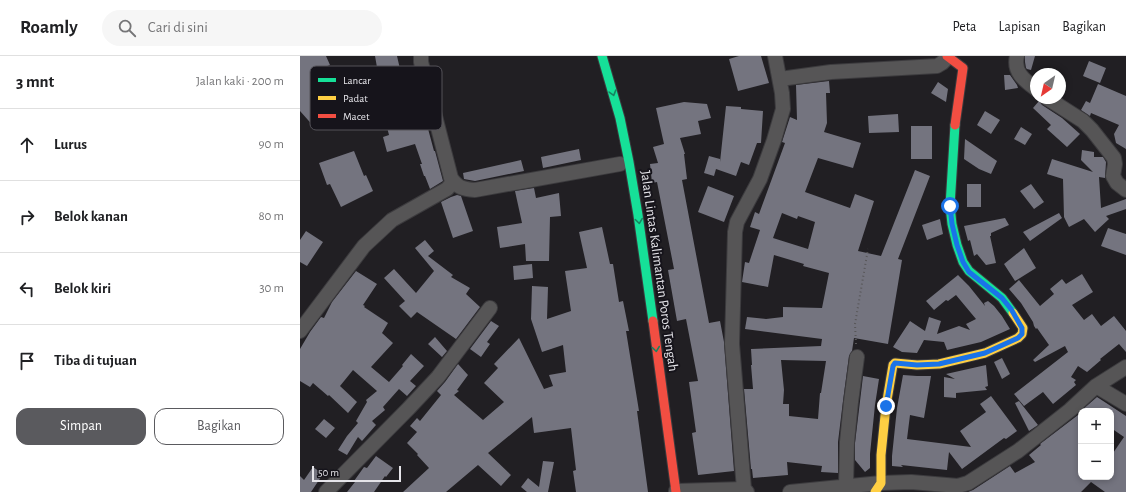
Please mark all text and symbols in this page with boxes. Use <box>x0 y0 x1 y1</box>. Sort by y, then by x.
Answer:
search box <box>102 10 382 46</box>
icon: search <box>116 17 138 39</box>
text: Roamly <box>20 18 78 37</box>
text: Cari di sini <box>148 20 208 35</box>
text: Peta <box>953 20 977 34</box>
text: Lapisan <box>999 20 1040 34</box>
text: Bagikan <box>1062 20 1106 34</box>
legend <box>310 66 442 130</box>
north arrow <box>1030 68 1066 104</box>
text: 3 mnt <box>16 73 54 90</box>
text: Jalan kaki · 200 m <box>196 75 284 88</box>
text: Lancar <box>343 75 371 86</box>
one-way arrow <box>608 90 616 97</box>
text: Padat <box>343 93 368 104</box>
text: Macet <box>343 111 370 122</box>
icon: ahead <box>16 134 38 156</box>
text: Lurus <box>54 137 87 152</box>
text: 90 m <box>258 138 284 151</box>
street label: Jalan Lintas Kalimantan Poros Tengah <box>638 170 680 372</box>
route start <box>941 197 959 215</box>
icon: right <box>16 206 38 228</box>
text: Belok kanan <box>54 209 128 224</box>
text: 80 m <box>258 210 284 223</box>
one-way arrow <box>634 218 643 224</box>
icon: left <box>16 278 38 300</box>
text: Belok kiri <box>54 281 111 296</box>
text: 30 m <box>259 282 284 295</box>
one-way arrow <box>651 346 660 353</box>
icon: arrive <box>16 350 38 372</box>
text: Tiba di tujuan <box>54 353 137 368</box>
route end <box>877 397 895 415</box>
button: Simpan <box>16 408 146 445</box>
button: Bagikan <box>154 408 284 445</box>
map controls <box>1078 408 1114 480</box>
button: + <box>1078 408 1114 444</box>
button: − <box>1078 444 1114 480</box>
scale bar <box>312 464 401 483</box>
text: 50 m <box>318 467 339 478</box>

